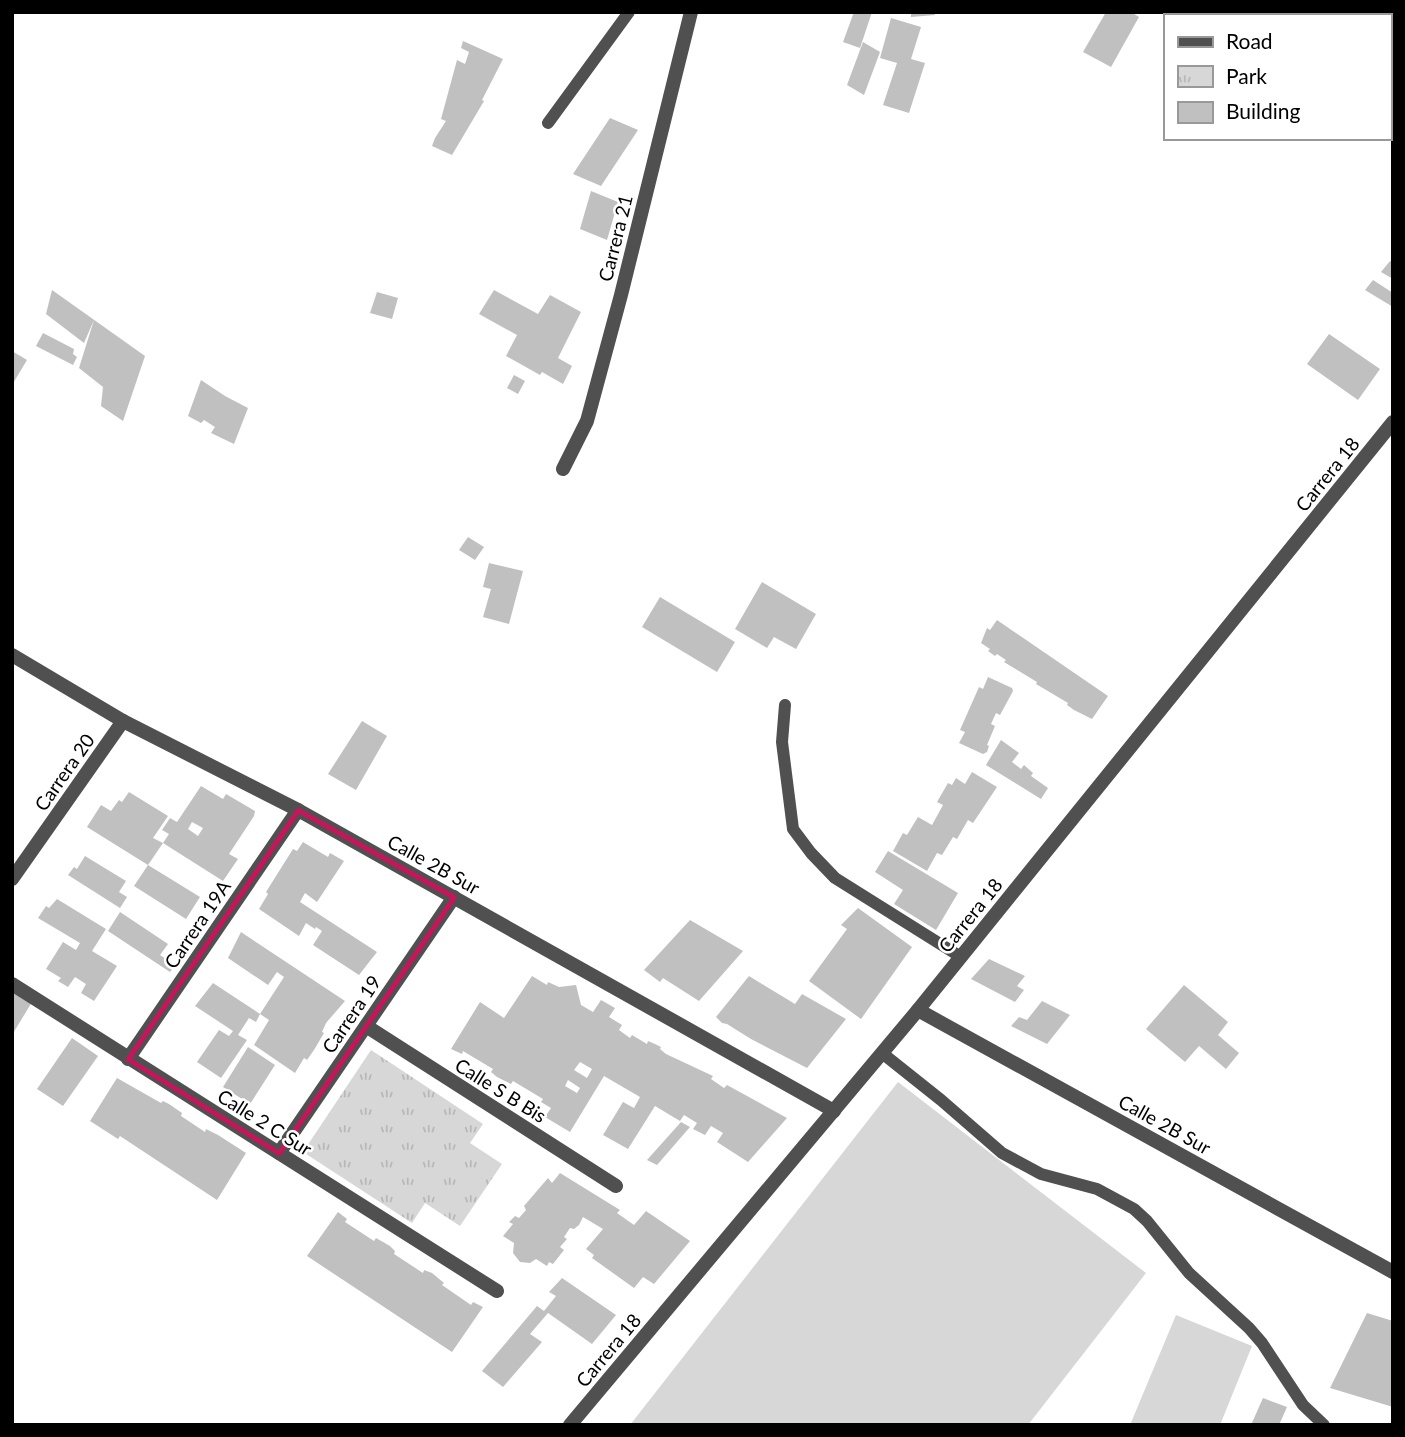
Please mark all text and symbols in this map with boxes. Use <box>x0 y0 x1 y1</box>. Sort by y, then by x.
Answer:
legend <box>1164 14 1391 140</box>
text: Road <box>1226 28 1273 53</box>
text: Park <box>1226 63 1267 88</box>
text: Building <box>1226 98 1301 123</box>
street label: Carrera 21 <box>593 192 637 284</box>
street label: Carrera 18 <box>1290 432 1364 516</box>
street label: Carrera 20 <box>29 729 99 815</box>
street label: Calle 2B Sur <box>384 829 484 899</box>
street label: Carrera 18 <box>933 873 1007 957</box>
street label: Carrera 19A <box>159 875 235 973</box>
street label: Carrera 19 <box>317 971 385 1057</box>
street label: Calle S B Bis <box>451 1053 551 1127</box>
street label: Calle 2 C Sur <box>214 1084 317 1160</box>
street label: Calle 2B Sur <box>1115 1089 1215 1159</box>
street label: Carrera 18 <box>571 1309 645 1391</box>

